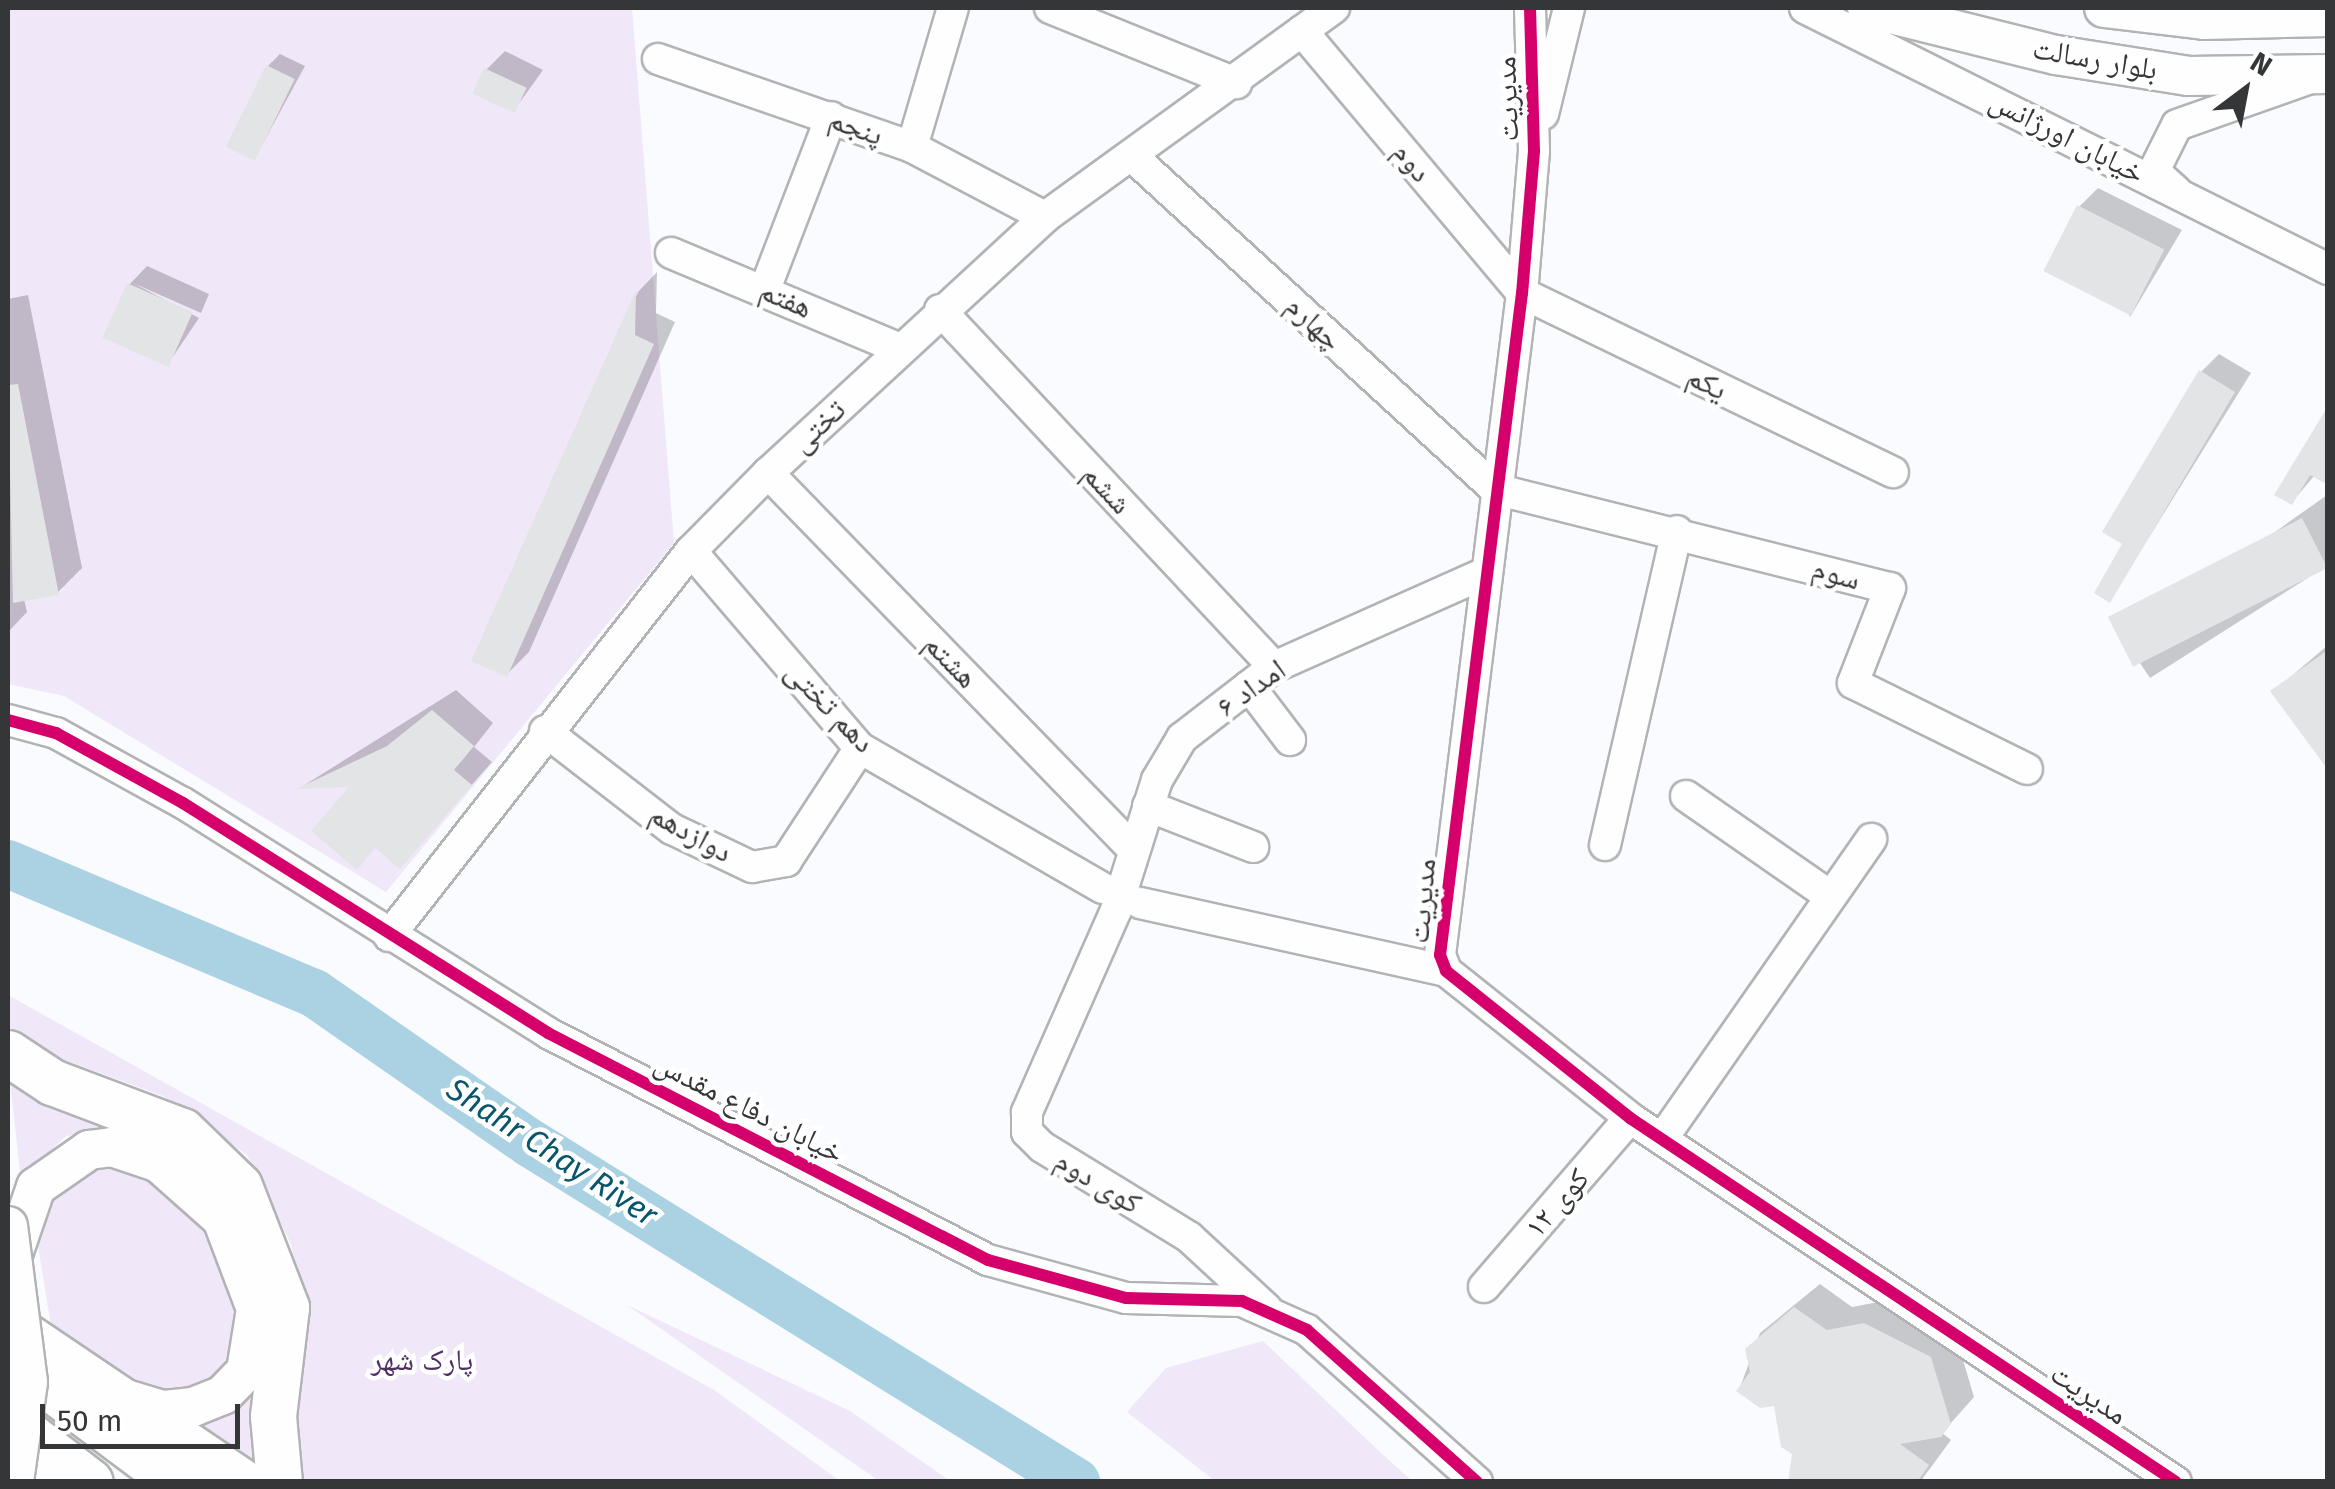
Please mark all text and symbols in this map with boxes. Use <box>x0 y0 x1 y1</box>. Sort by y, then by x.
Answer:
street label: بلوار رسالت <box>2030 30 2160 88</box>
north arrow <box>2195 40 2295 140</box>
text: N <box>2245 45 2278 83</box>
street label: مدیریت <box>1488 56 1526 142</box>
street label: خیابان اورژانس <box>1984 83 2150 191</box>
street label: پنجم <box>824 101 888 153</box>
street label: دوم <box>1385 135 1439 189</box>
street label: هفتم <box>754 272 818 326</box>
street label: چهارم <box>1278 288 1350 358</box>
street label: یکم <box>1681 358 1733 408</box>
street label: تختی <box>783 392 853 460</box>
street label: ششم <box>1075 456 1139 522</box>
street label: سوم <box>1808 550 1864 598</box>
street label: هشتم <box>917 626 985 696</box>
street label: امداد ۶ <box>1210 651 1292 725</box>
street label: دهم تختی <box>778 654 882 760</box>
street label: دوازدهم <box>643 796 739 870</box>
street label: مدیریت <box>1400 857 1444 945</box>
street label: خیابان دفاع مقدس <box>648 1045 850 1171</box>
water label: Shahr Chay River <box>440 1070 664 1234</box>
street label: کوی دوم <box>1048 1142 1148 1222</box>
street label: کوی ۱۲ <box>1517 1161 1597 1245</box>
park label: پارک شهر <box>371 1342 473 1378</box>
street label: مدیریت <box>2044 1355 2134 1433</box>
scale bar <box>45 1384 245 1446</box>
text: 50 m <box>57 1403 122 1439</box>

